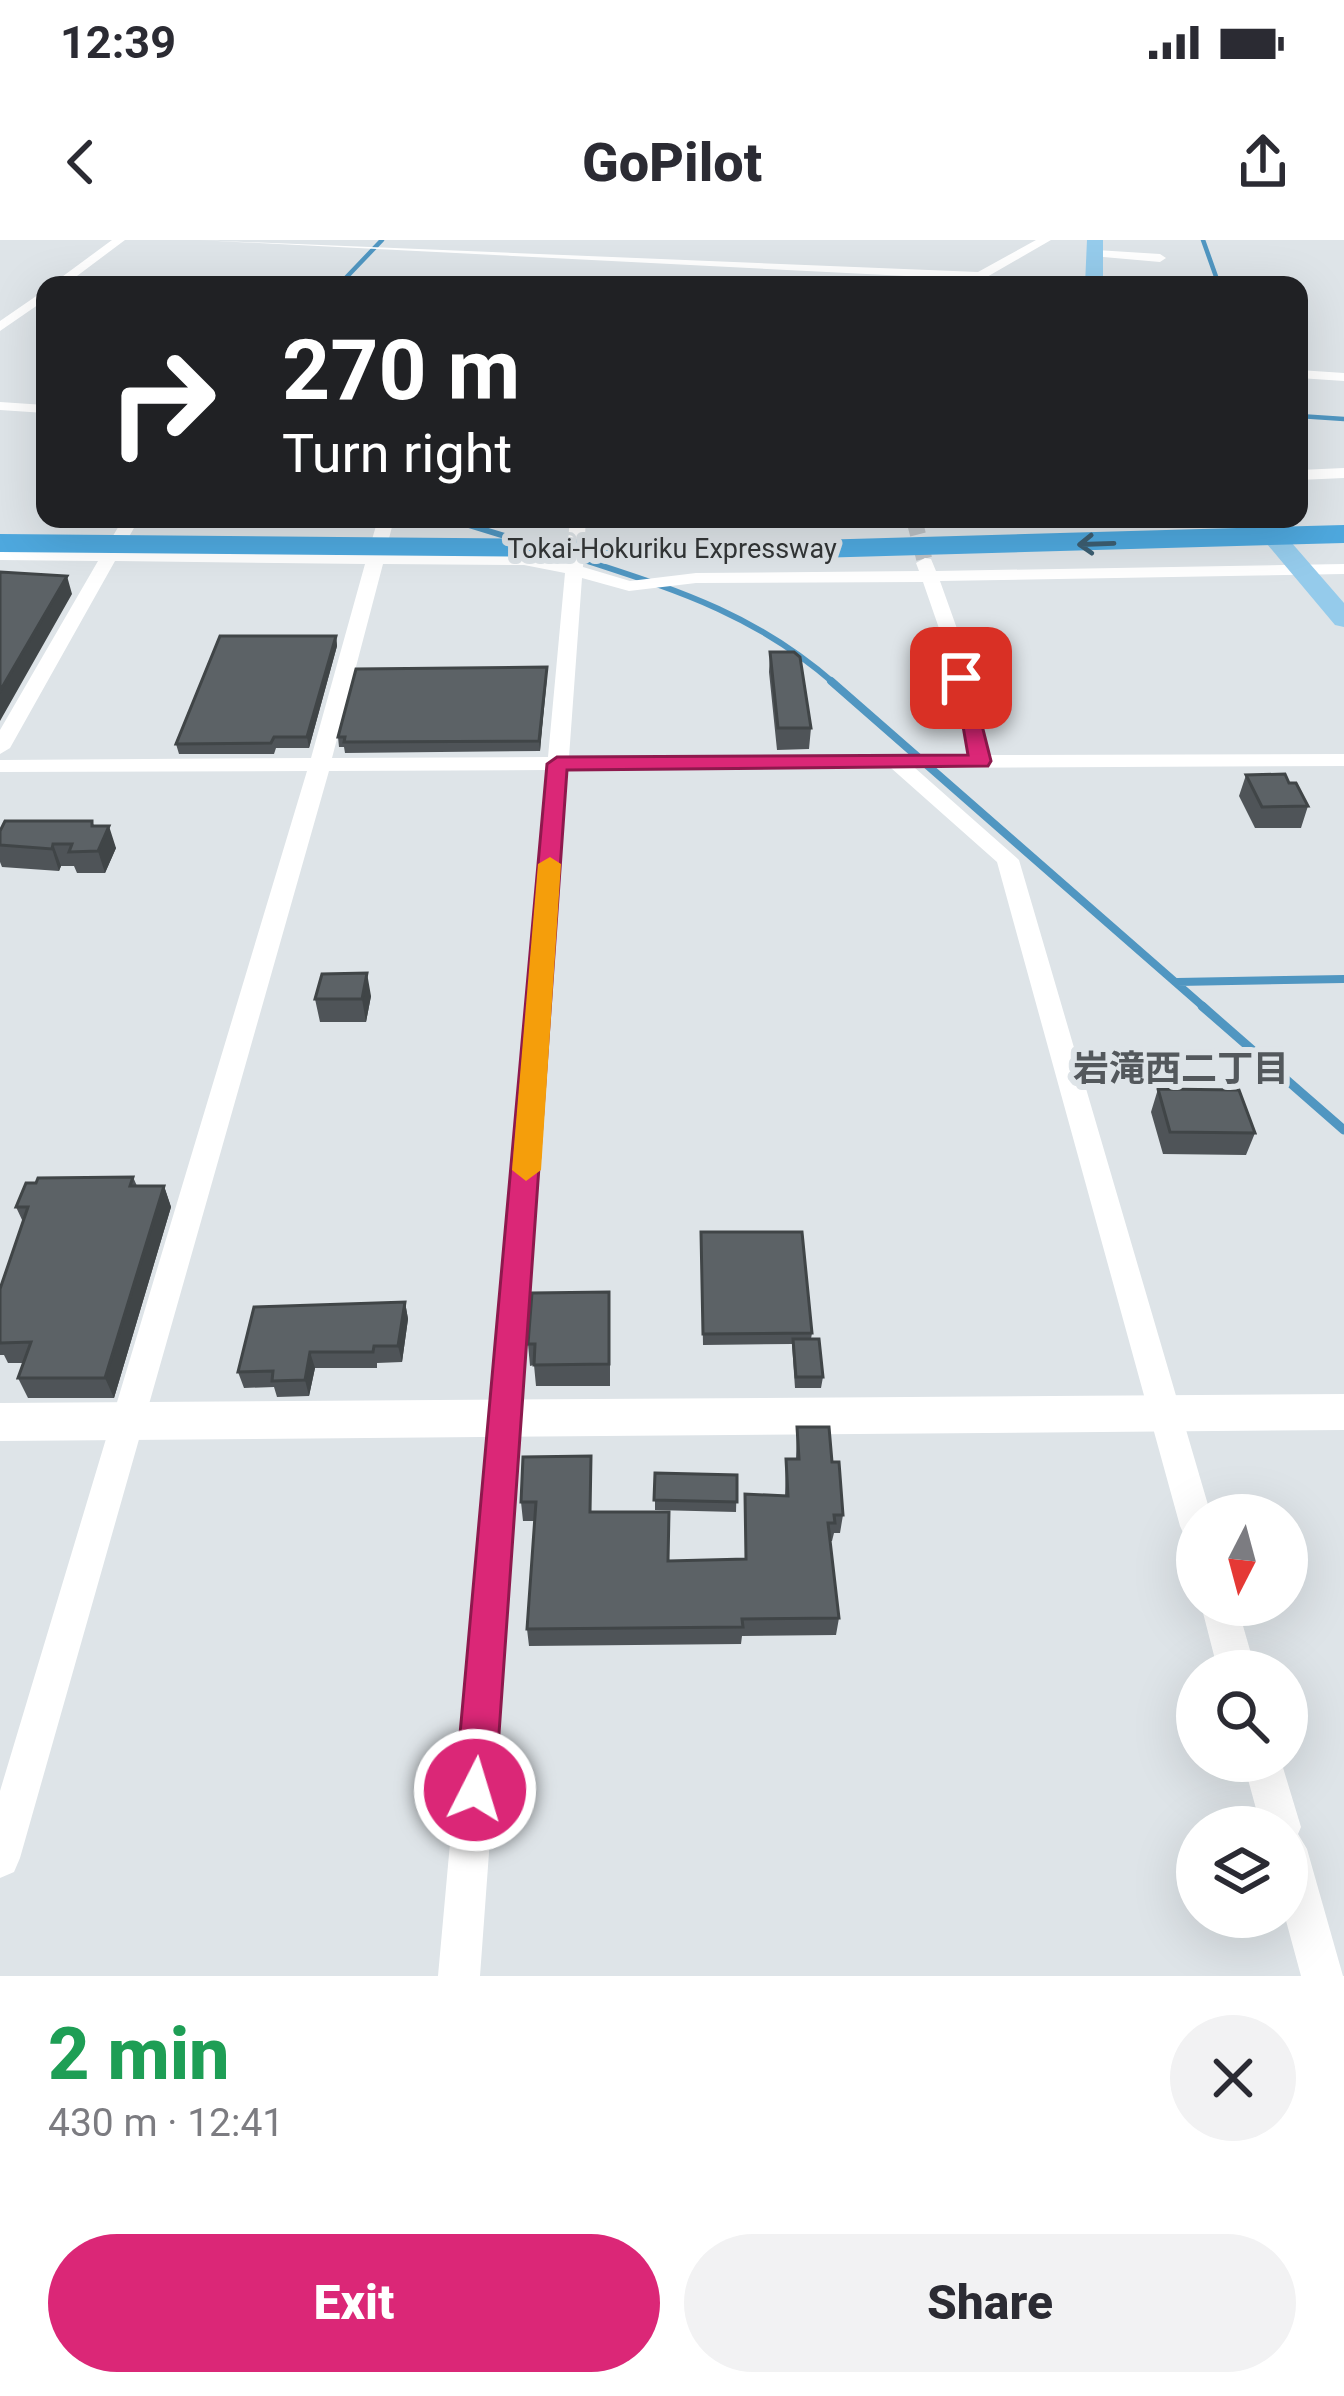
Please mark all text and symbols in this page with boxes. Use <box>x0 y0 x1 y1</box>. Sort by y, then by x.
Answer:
text: 12:39 <box>60 16 176 69</box>
icon: back <box>48 129 114 195</box>
icon: share <box>1230 129 1296 195</box>
text: GoPilot <box>582 131 762 194</box>
text: 270 m <box>282 321 520 420</box>
icon: right <box>84 324 240 480</box>
text: Turn right <box>282 422 512 485</box>
street label: Tokai-Hokuriku Expressway <box>507 533 837 565</box>
one-way arrow <box>1077 533 1116 556</box>
pin <box>910 627 1012 729</box>
icon: arrive <box>928 645 994 711</box>
district label: 岩滝西二丁目 <box>1073 1048 1289 1090</box>
north arrow <box>1176 1494 1308 1626</box>
map controls <box>1176 1494 1308 1938</box>
button: search <box>1176 1650 1308 1782</box>
position arrow <box>412 1727 538 1853</box>
button: layers <box>1176 1806 1308 1938</box>
text: 2 min <box>48 2012 230 2097</box>
button: close <box>1170 2015 1296 2141</box>
text: 430 m · 12:41 <box>48 2100 284 2146</box>
button: Exit <box>48 2234 660 2372</box>
button: Share <box>684 2234 1296 2372</box>

